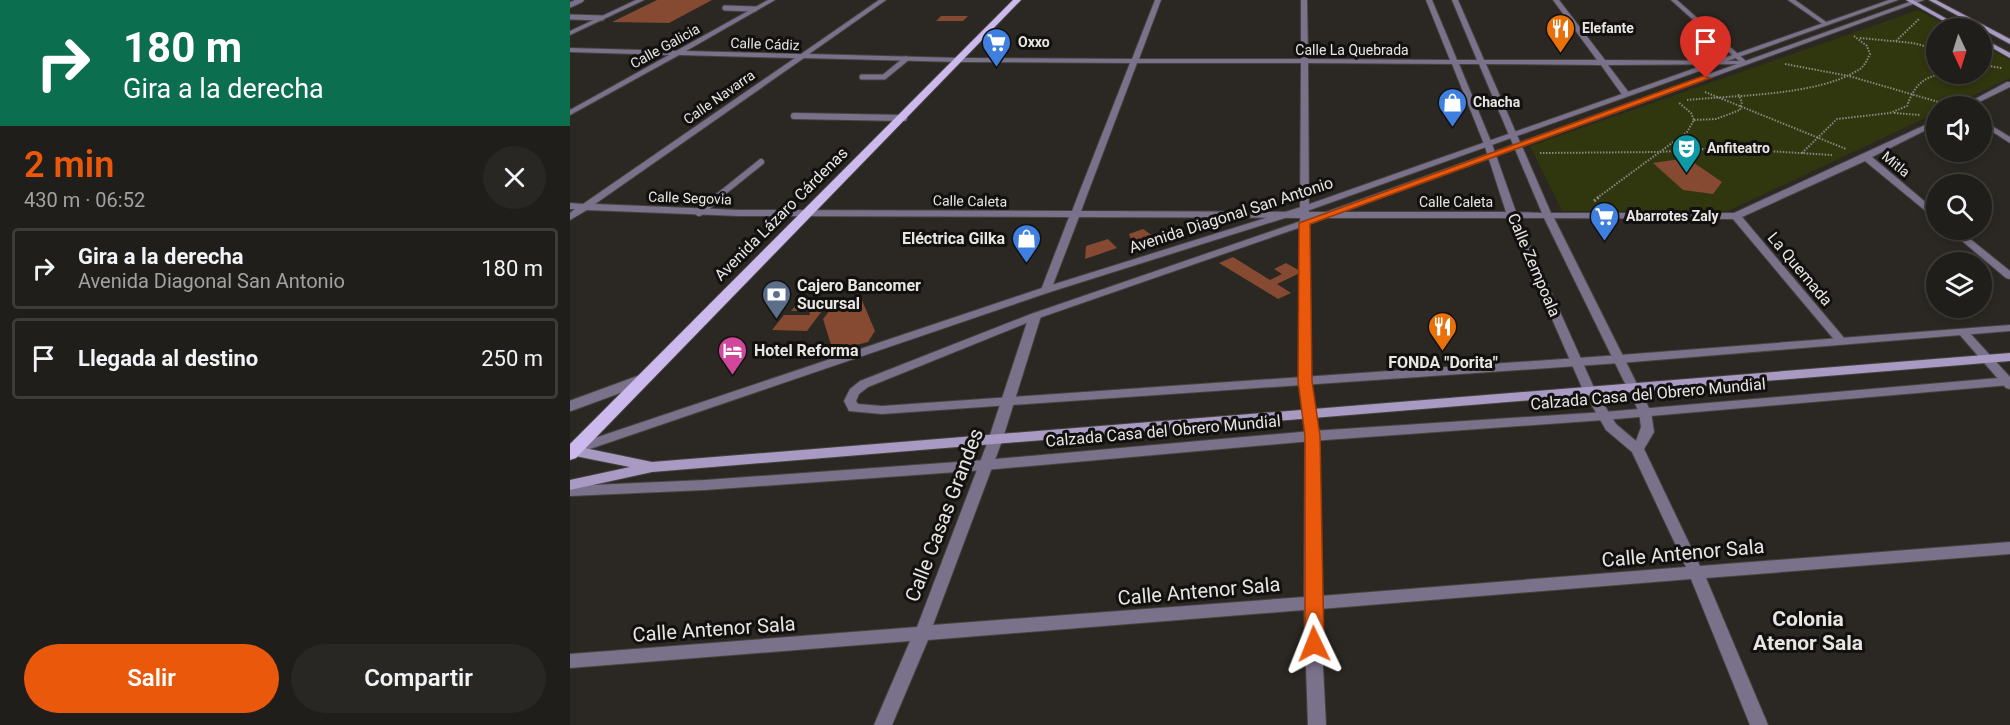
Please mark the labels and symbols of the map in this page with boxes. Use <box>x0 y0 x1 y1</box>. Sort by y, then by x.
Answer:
restaurant icon: Elefante <box>1545 12 1577 54</box>
pin <box>1680 16 1731 78</box>
north arrow <box>1926 18 1992 84</box>
street label: Calle Galicia <box>628 20 702 72</box>
place label: Elefante <box>1582 20 1634 36</box>
supermarket icon: Oxxo <box>981 26 1013 68</box>
place label: Oxxo <box>1018 34 1050 50</box>
street label: Calle Cádiz <box>730 35 800 53</box>
street label: Calle La Quebrada <box>1295 42 1409 58</box>
street label: Calle Navarra <box>680 67 758 127</box>
shop icon: Chacha <box>1436 86 1468 128</box>
place label: Chacha <box>1473 94 1521 110</box>
theatre icon: Anfiteatro <box>1670 132 1702 174</box>
place label: Anfiteatro <box>1707 140 1770 156</box>
street label: Avenida Lázaro Cárdenas <box>710 143 852 285</box>
street label: Mitla <box>1879 148 1913 180</box>
street label: Avenida Diagonal San Antonio <box>1127 173 1335 257</box>
street label: Calle Segovia <box>648 189 732 207</box>
street label: Calle Caleta <box>933 192 1007 210</box>
street label: Calle Caleta <box>1419 194 1493 210</box>
supermarket icon: Abarrotes Zaly <box>1589 200 1621 242</box>
place label: Abarrotes Zaly <box>1626 208 1719 224</box>
street label: Calle Zempoala <box>1504 210 1564 320</box>
shop icon: Eléctrica Gilka <box>1010 222 1042 264</box>
street label: La Quemada <box>1764 228 1836 310</box>
place label: Eléctrica Gilka <box>902 229 1005 248</box>
place label: Cajero Bancomer Sucursal <box>797 276 921 313</box>
bank icon: Cajero Bancomer Sucursal <box>760 278 792 320</box>
restaurant icon: FONDA "Dorita" <box>1427 310 1459 352</box>
hotel icon: Hotel Reforma <box>717 334 749 376</box>
place label: Hotel Reforma <box>754 341 859 360</box>
place label: FONDA "Dorita" <box>1388 353 1498 372</box>
street label: Calzada Casa del Obrero Mundial <box>1530 374 1766 414</box>
street label: Calzada Casa del Obrero Mundial <box>1045 411 1281 451</box>
street label: Calle Casas Grandes <box>900 425 988 605</box>
street label: Calle Antenor Sala <box>1601 534 1765 572</box>
street label: Calle Antenor Sala <box>1117 572 1281 610</box>
district label: Colonia Atenor Sala <box>1753 607 1863 655</box>
street label: Calle Antenor Sala <box>632 611 796 647</box>
position arrow <box>1282 612 1346 676</box>

